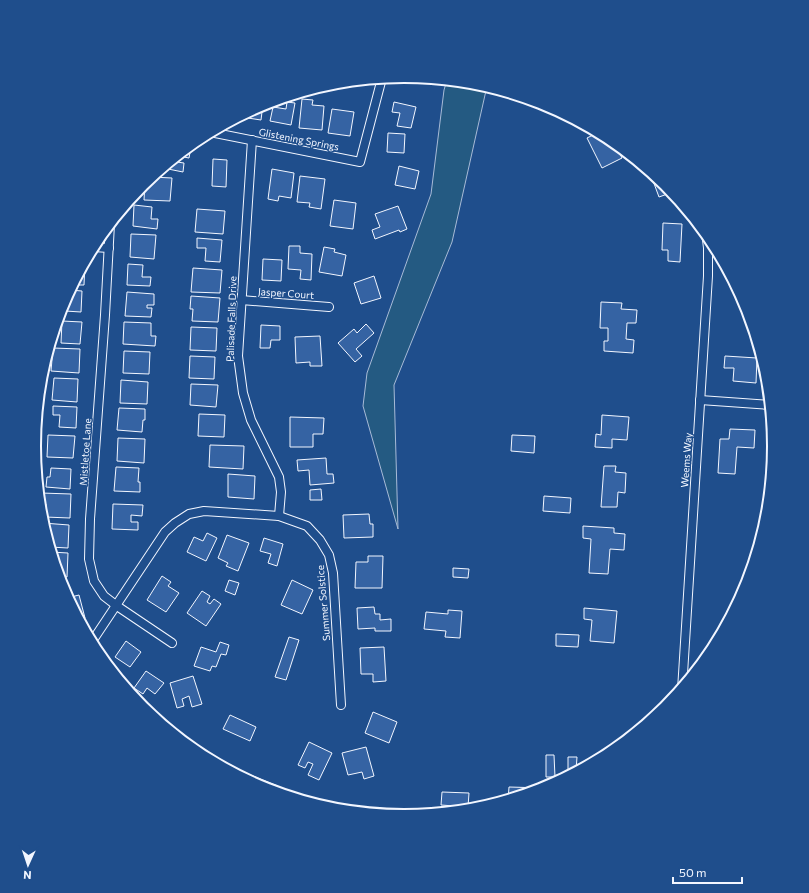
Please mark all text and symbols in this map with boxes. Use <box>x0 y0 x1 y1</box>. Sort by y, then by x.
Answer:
street label: Glistening Springs <box>258 125 341 153</box>
street label: Palisade Falls Drive <box>224 276 238 362</box>
street label: Jasper Court <box>258 285 314 301</box>
street label: Mistletoe Lane <box>77 418 93 486</box>
street label: Weems Way <box>678 432 694 488</box>
street label: Summer Solstice <box>314 565 332 641</box>
north arrow <box>8 845 48 885</box>
scale bar <box>673 859 742 885</box>
text: 50 m <box>679 865 707 879</box>
text: N <box>23 869 32 882</box>

